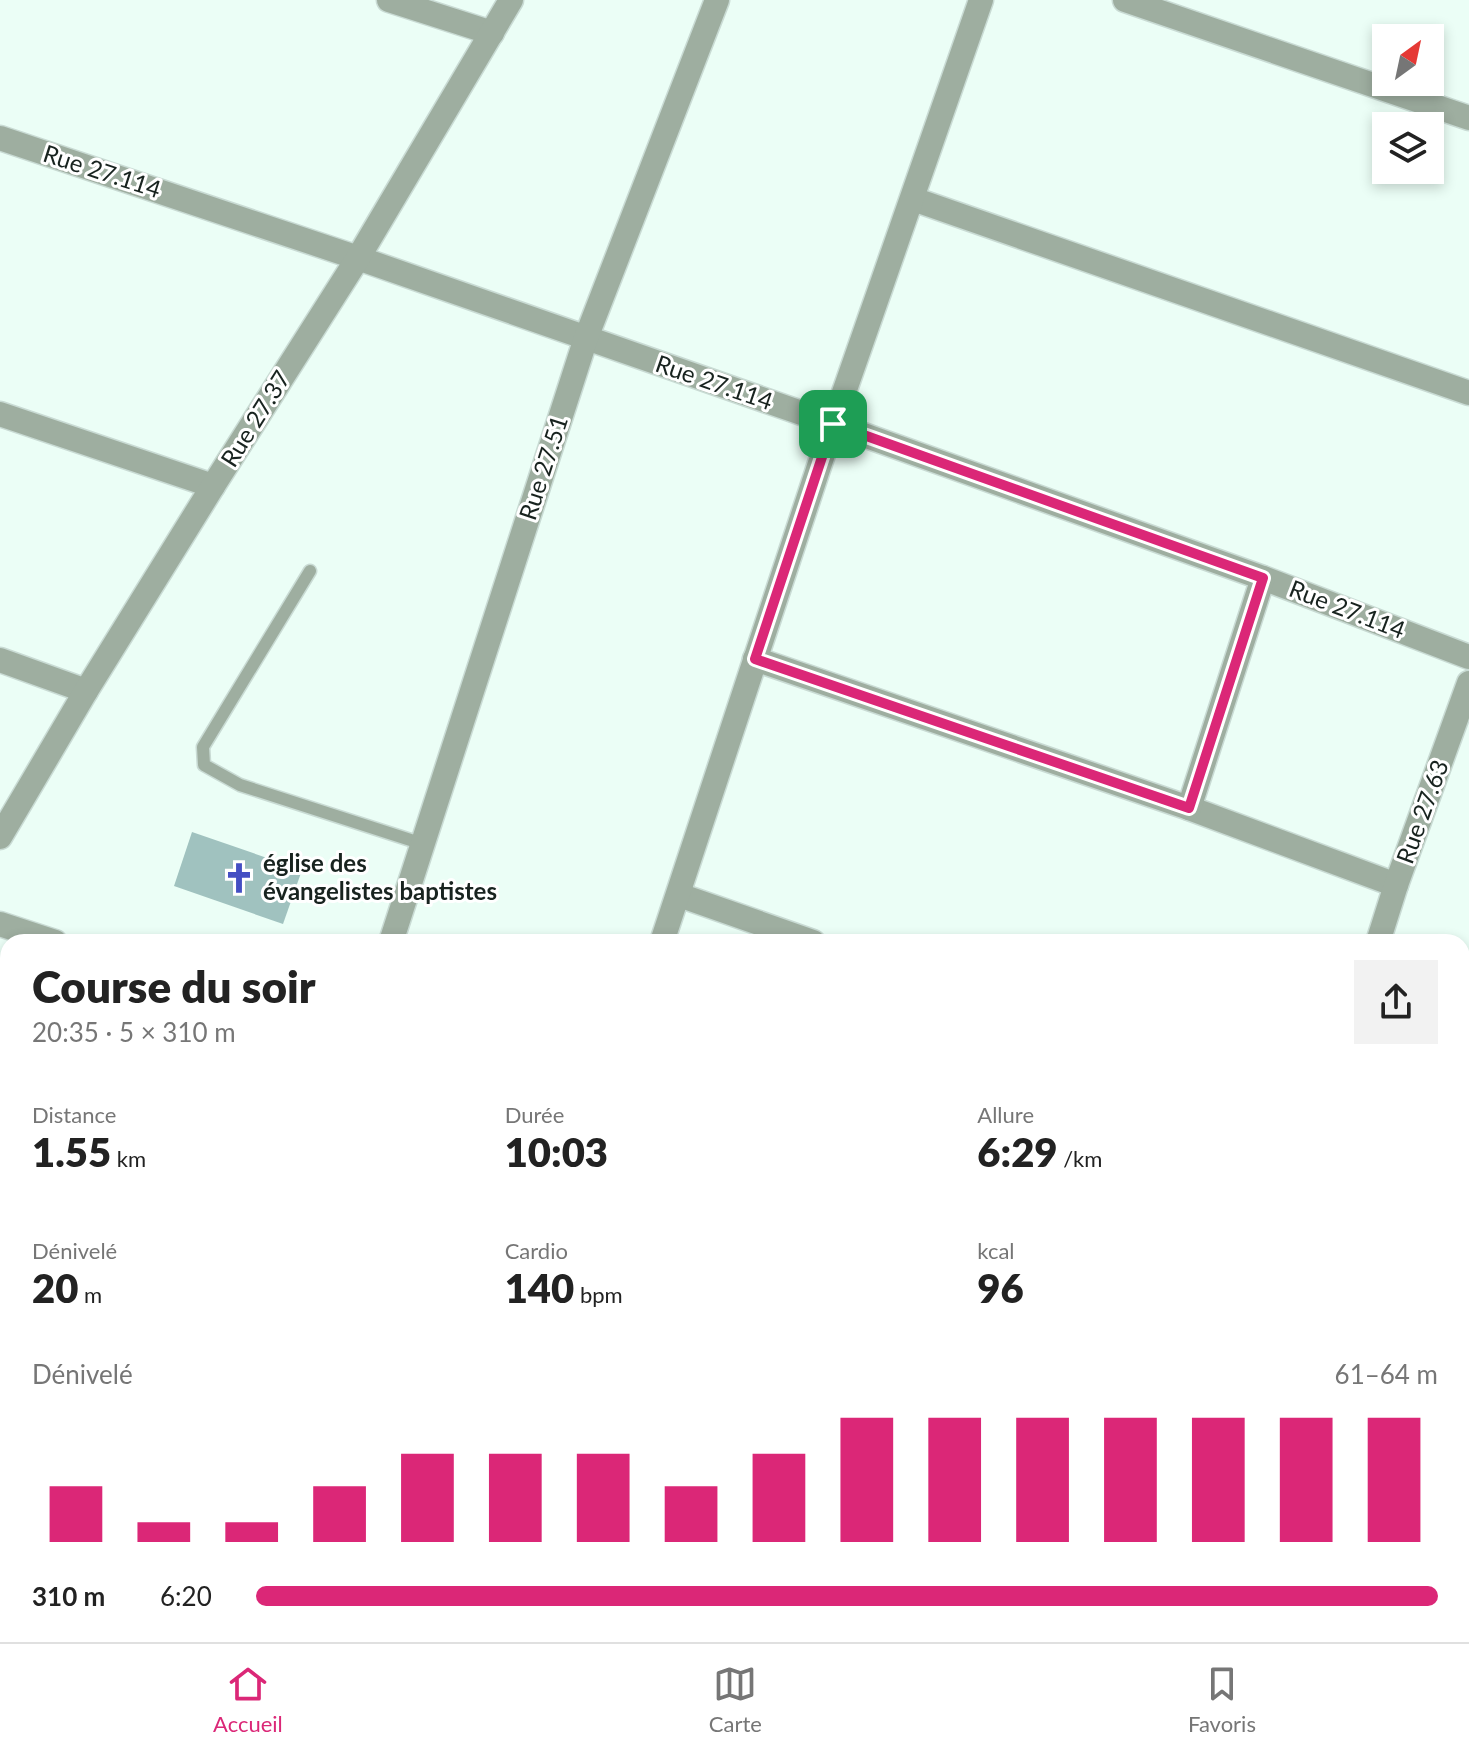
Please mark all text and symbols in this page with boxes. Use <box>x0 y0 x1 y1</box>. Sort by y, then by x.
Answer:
north arrow <box>1372 24 1444 96</box>
map controls <box>1372 24 1444 184</box>
button: layers <box>1372 112 1444 184</box>
street label: Rue 27.114 <box>40 138 165 203</box>
street label: Rue 27.114 <box>652 348 777 415</box>
street label: Rue 27.37 <box>214 365 296 472</box>
pin <box>799 390 867 458</box>
icon: arrive <box>811 402 855 446</box>
street label: Rue 27.51 <box>512 412 573 523</box>
street label: Rue 27.114 <box>1285 573 1410 644</box>
street label: Rue 27.63 <box>1389 756 1454 867</box>
place label: église des évangelistes baptistes <box>263 848 497 905</box>
church icon: église des évangelistes baptistes <box>222 861 256 895</box>
text: Course du soir <box>32 960 316 1012</box>
button: share <box>1354 960 1438 1044</box>
text: 20:35 · 5 × 310 m <box>32 1016 236 1048</box>
text: Distance <box>32 1101 116 1128</box>
text: Durée <box>505 1101 564 1128</box>
text: Allure <box>977 1101 1034 1128</box>
text: 1.55 <box>32 1128 111 1176</box>
text: 10:03 <box>505 1128 608 1176</box>
text: 6:29 <box>977 1128 1058 1176</box>
text: km <box>111 1145 146 1172</box>
text: /km <box>1058 1145 1102 1172</box>
text: Dénivelé <box>32 1237 117 1264</box>
text: Cardio <box>505 1237 568 1264</box>
text: kcal <box>977 1237 1015 1264</box>
text: 20 <box>32 1264 78 1312</box>
text: 140 <box>505 1264 574 1312</box>
text: 96 <box>977 1264 1024 1312</box>
text: m <box>78 1281 102 1308</box>
text: bpm <box>574 1281 623 1308</box>
text: Dénivelé <box>32 1358 133 1390</box>
text: 61–64 m <box>1335 1358 1438 1390</box>
text: 310 m <box>32 1580 105 1612</box>
text: 6:20 <box>160 1580 212 1612</box>
tab: Accueil <box>213 1662 283 1737</box>
tab: Carte <box>709 1662 762 1737</box>
tab: Favoris <box>1188 1662 1256 1737</box>

